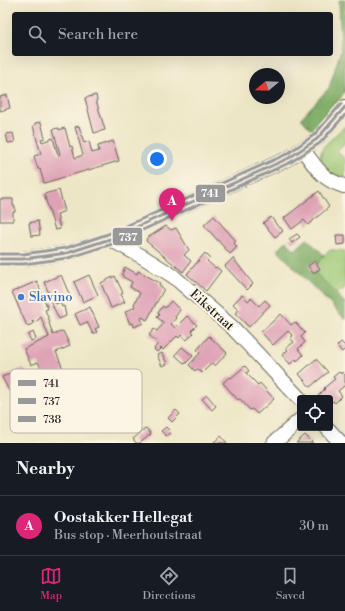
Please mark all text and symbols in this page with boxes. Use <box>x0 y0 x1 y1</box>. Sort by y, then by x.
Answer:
search box <box>12 12 333 56</box>
icon: search <box>26 23 48 45</box>
text: Search here <box>58 25 138 44</box>
north arrow <box>249 68 285 104</box>
your location <box>147 149 167 169</box>
line badge: 741 <box>195 184 226 203</box>
text: 741 <box>201 187 220 201</box>
pin: A <box>159 188 185 221</box>
line badge: 737 <box>112 227 143 246</box>
text: 737 <box>118 231 138 245</box>
street label: Eikstraat <box>186 286 238 334</box>
place label: Slavino <box>29 289 73 305</box>
marker: Slavino <box>16 292 26 302</box>
legend <box>10 369 142 433</box>
text: 741 <box>43 377 59 391</box>
text: 737 <box>43 395 60 409</box>
map controls <box>297 395 333 431</box>
button: locate <box>297 395 333 431</box>
text: 738 <box>43 413 62 427</box>
text: Nearby <box>16 458 75 480</box>
text: Oostakker Hellegat <box>54 508 192 527</box>
text: A <box>24 518 34 534</box>
text: 30 m <box>299 518 329 534</box>
text: Bus stop · Meerhoutstraat <box>54 527 202 543</box>
tab: Map <box>40 565 62 603</box>
tab: Directions <box>143 565 196 603</box>
tab: Saved <box>276 565 305 603</box>

